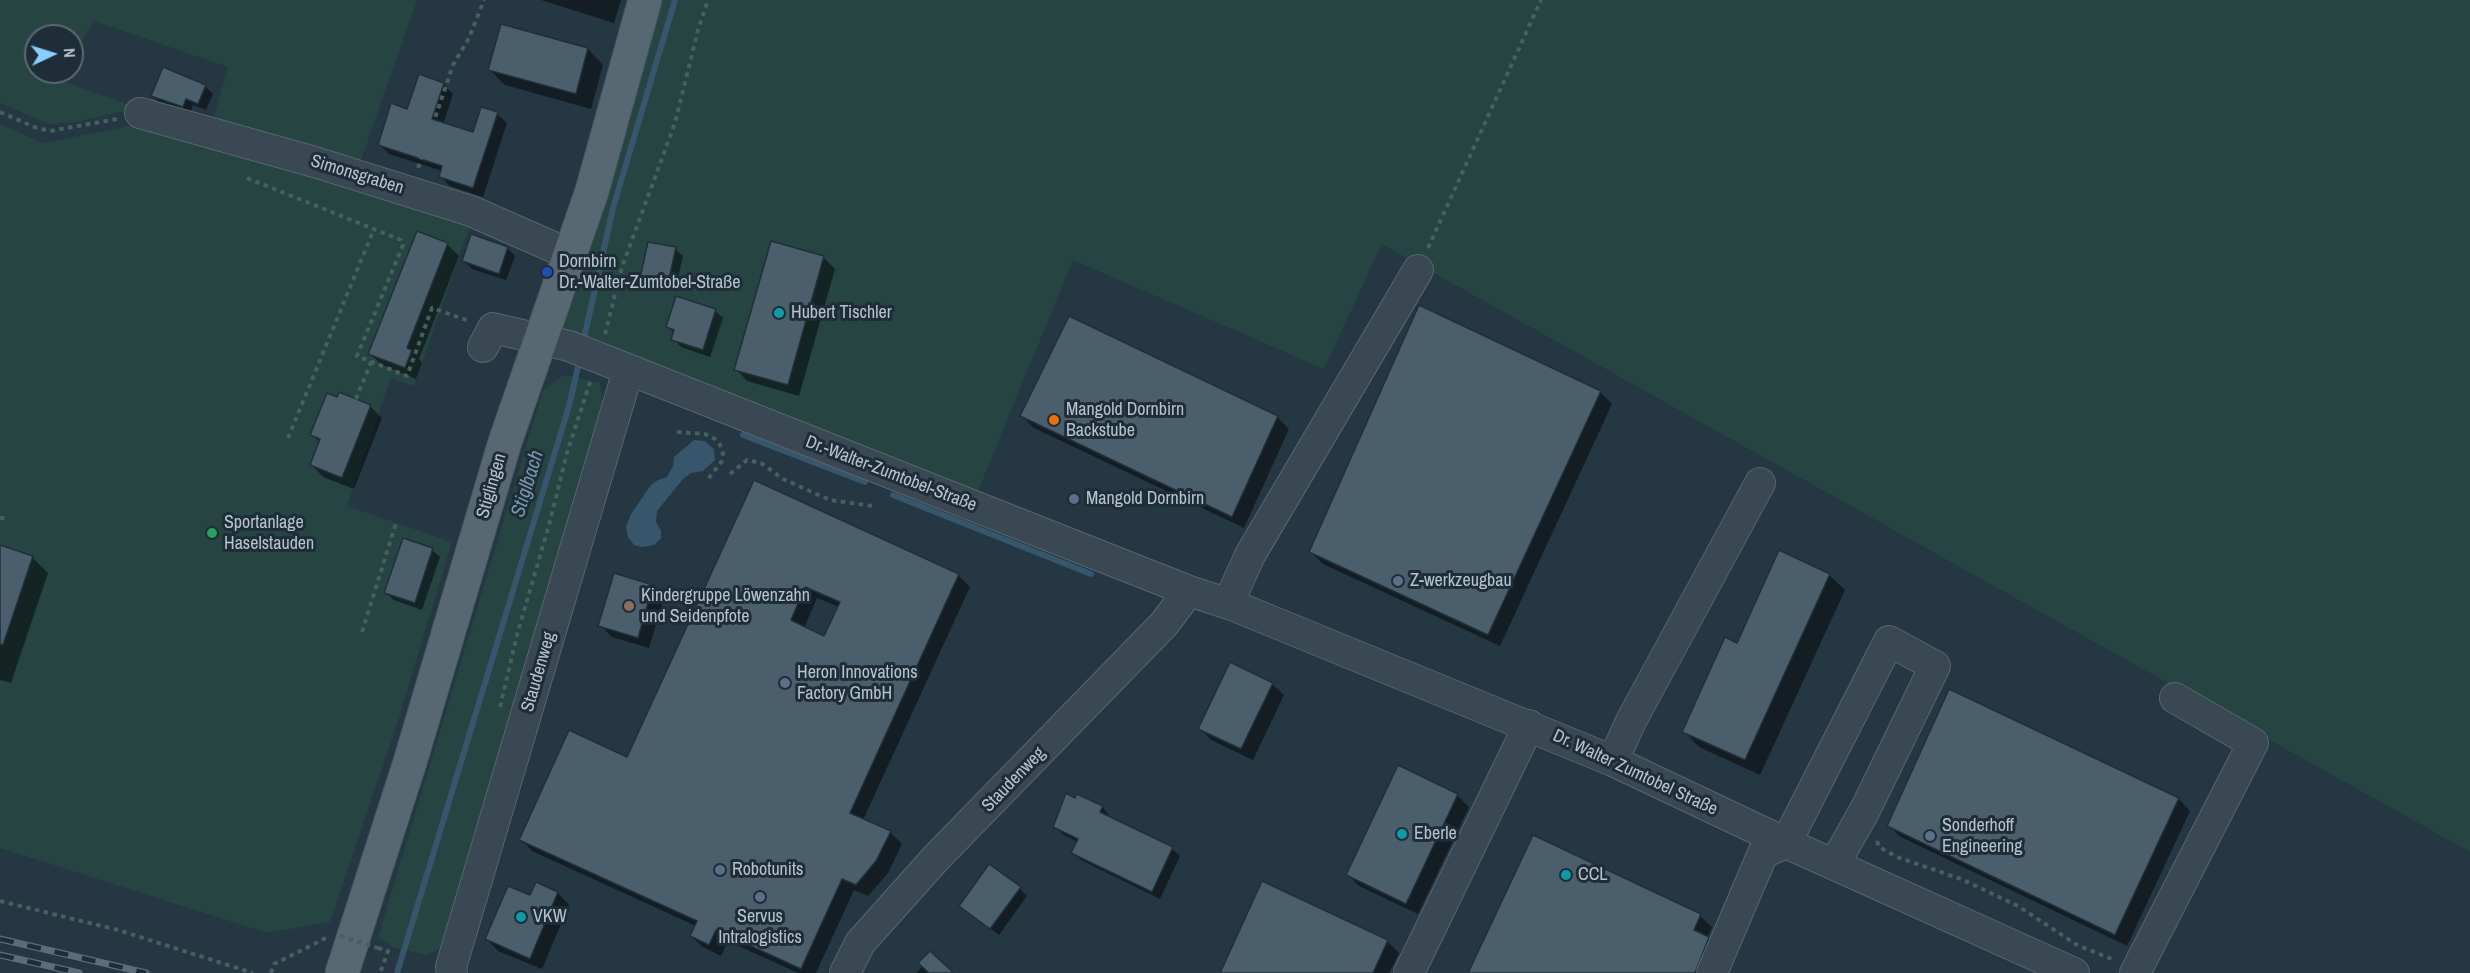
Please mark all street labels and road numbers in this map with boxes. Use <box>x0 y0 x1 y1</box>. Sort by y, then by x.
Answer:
street label: Simonsgraben <box>308 151 406 199</box>
street label: Dr.-Walter-Zumtobel-Straße <box>802 431 980 517</box>
street label: Stiglingen <box>472 451 512 521</box>
street label: Staudenweg <box>517 630 561 714</box>
street label: Dr. Walter Zumtobel Straße <box>1549 725 1721 821</box>
street label: Staudenweg <box>978 743 1050 817</box>

